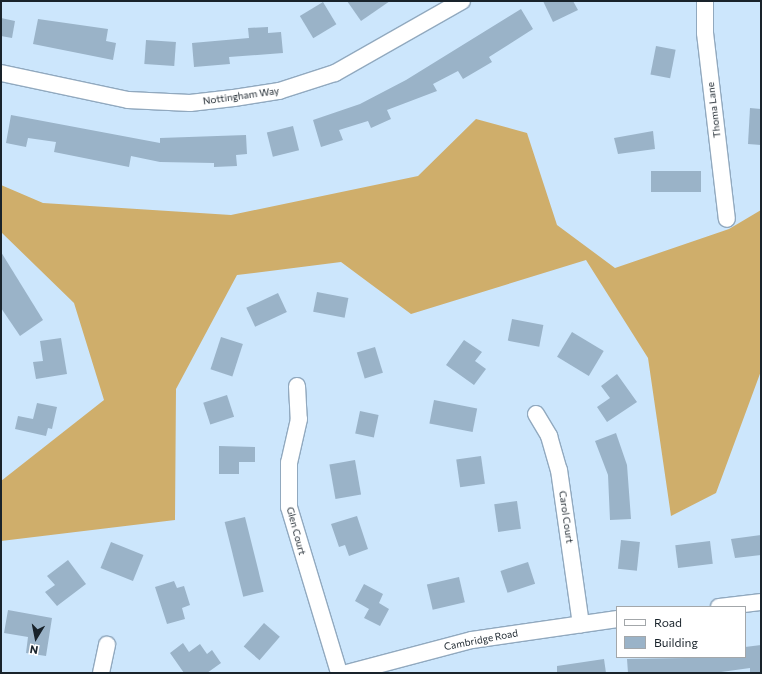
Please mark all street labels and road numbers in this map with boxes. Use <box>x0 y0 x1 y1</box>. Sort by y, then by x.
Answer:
street label: Thoma Lane <box>705 82 723 138</box>
street label: Nottingham Way <box>202 85 280 107</box>
street label: Carol Court <box>556 490 576 544</box>
street label: Glen Court <box>284 506 308 556</box>
street label: Cambridge Road <box>443 627 519 653</box>

